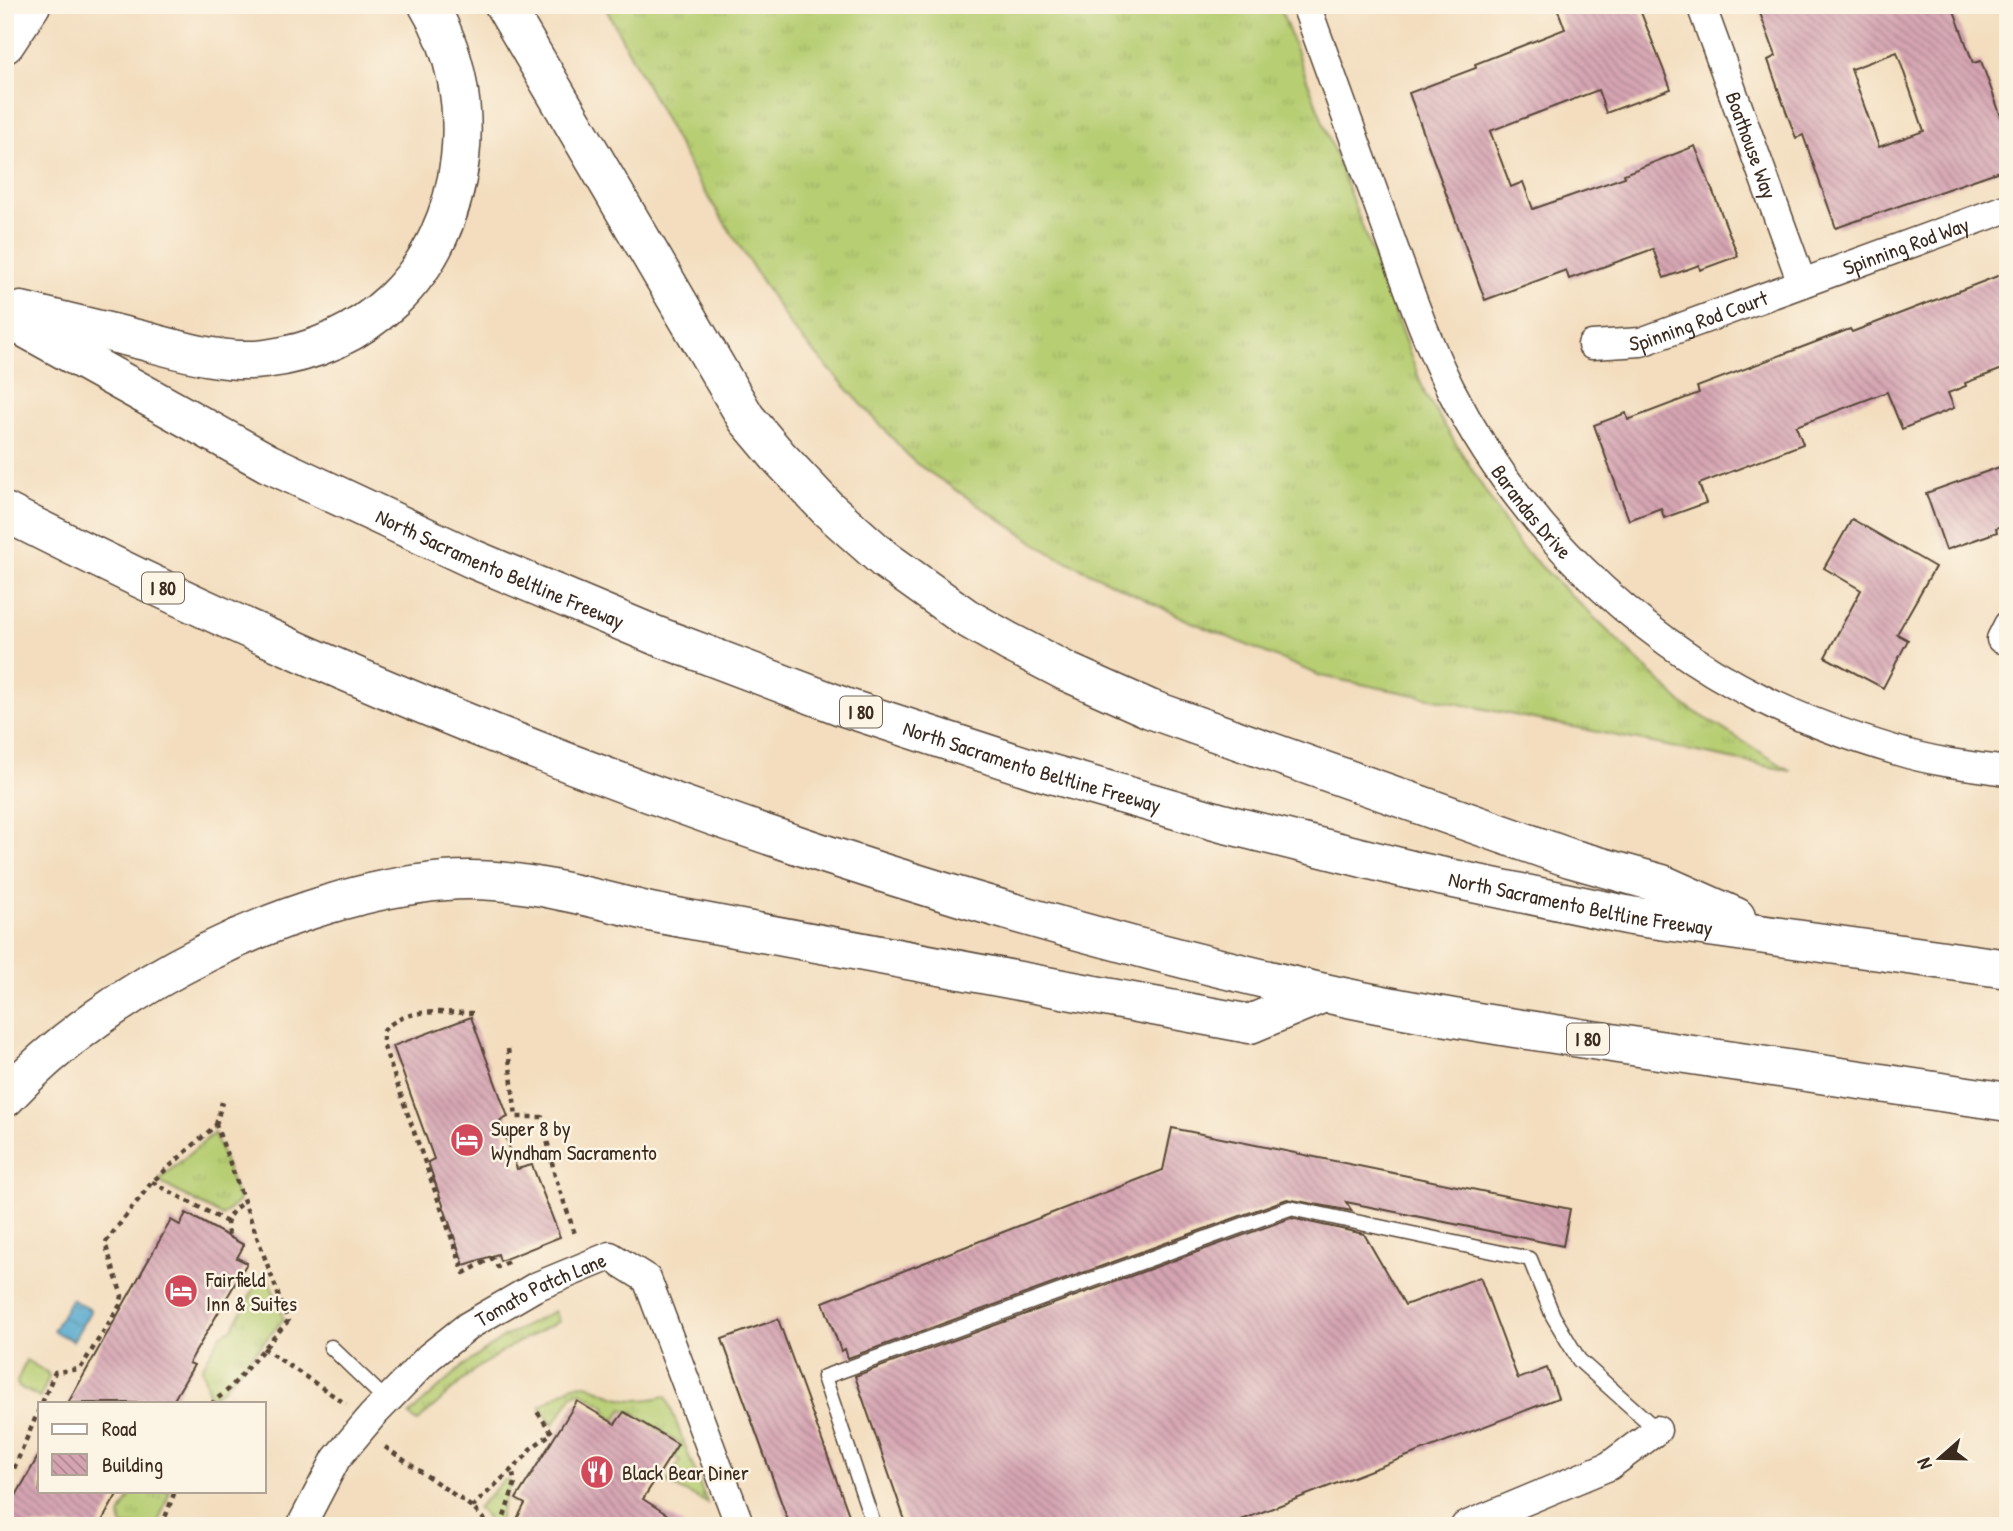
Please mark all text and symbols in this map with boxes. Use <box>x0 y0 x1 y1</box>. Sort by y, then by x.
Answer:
street label: Boathouse Way <box>1719 88 1785 203</box>
street label: Spinning Rod Way <box>1839 209 1973 282</box>
street label: Spinning Rod Court <box>1628 282 1772 357</box>
street label: Barandas Drive <box>1485 459 1579 565</box>
street label: North Sacramento Beltline Freeway <box>372 501 629 635</box>
road number: I 80 <box>142 572 184 604</box>
road number: I 80 <box>840 696 882 727</box>
street label: North Sacramento Beltline Freeway <box>900 713 1165 819</box>
street label: North Sacramento Beltline Freeway <box>1446 864 1715 942</box>
road number: I 80 <box>1567 1023 1609 1054</box>
place label: Super 8 by Wyndham Sacramento <box>491 1114 657 1167</box>
hotel icon: Super 8 by Wyndham Sacramento <box>448 1121 486 1159</box>
street label: Tomato Patch Lane <box>469 1245 610 1333</box>
place label: Fairfield Inn & Suites <box>205 1265 297 1318</box>
hotel icon: Fairfield Inn & Suites <box>162 1272 200 1310</box>
legend <box>38 1402 266 1492</box>
text: Road <box>102 1414 136 1443</box>
north arrow <box>1904 1422 1974 1492</box>
text: Building <box>102 1450 163 1479</box>
restaurant icon: Black Bear Diner <box>578 1453 616 1491</box>
text: N <box>1910 1455 1938 1473</box>
place label: Black Bear Diner <box>622 1458 749 1487</box>

